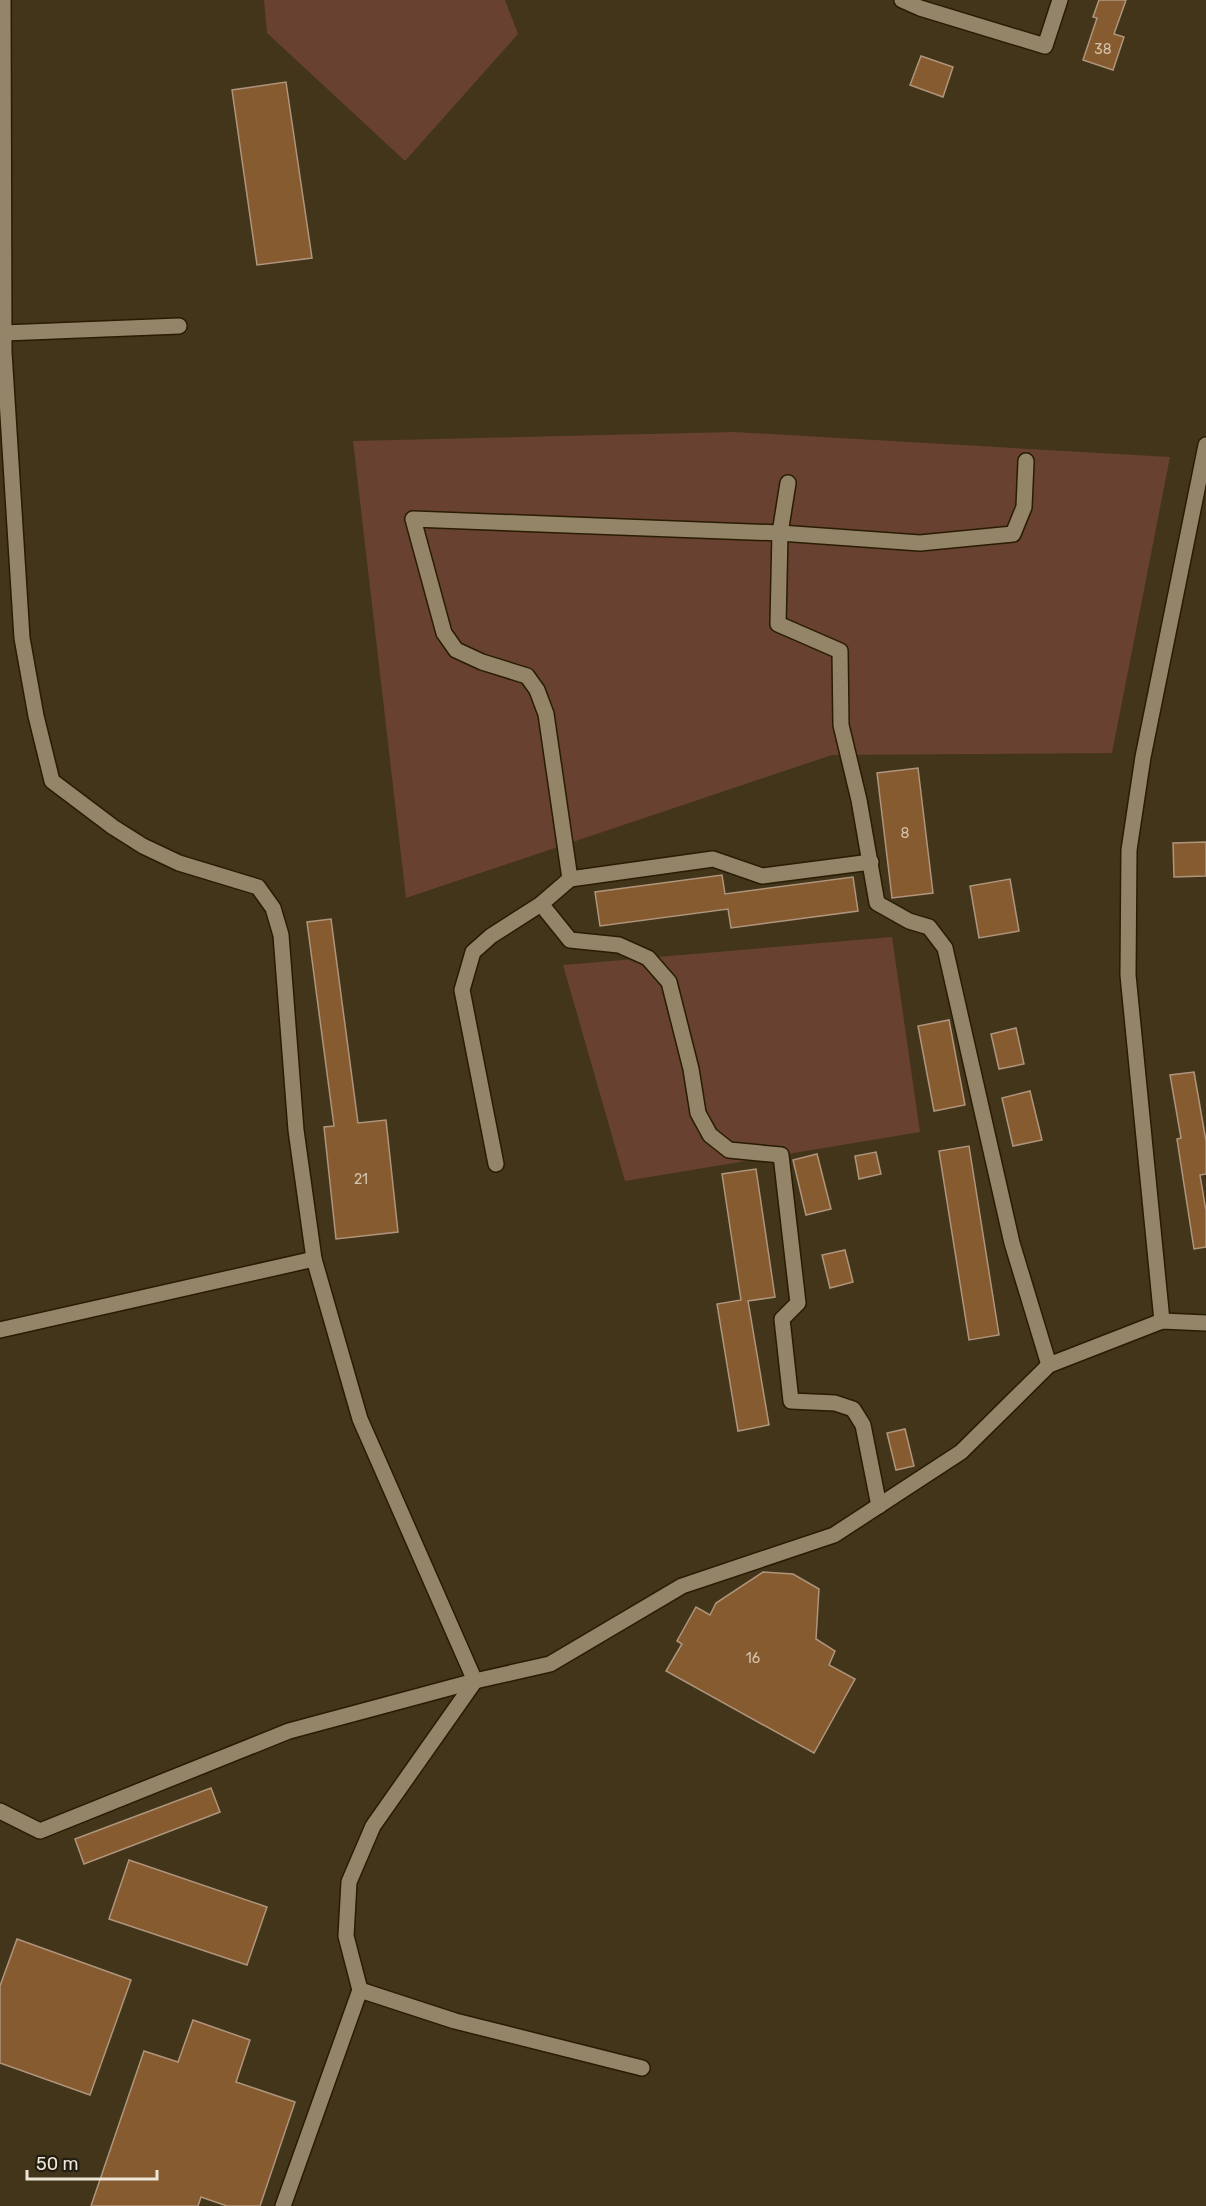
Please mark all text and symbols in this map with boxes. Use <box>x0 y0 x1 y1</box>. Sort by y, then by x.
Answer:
house number: 38 <box>1094 41 1112 58</box>
house number: 8 <box>901 825 910 842</box>
house number: 21 <box>354 1171 368 1188</box>
house number: 16 <box>746 1650 760 1667</box>
scale bar <box>27 2143 158 2181</box>
text: 50 m <box>36 2153 79 2175</box>

